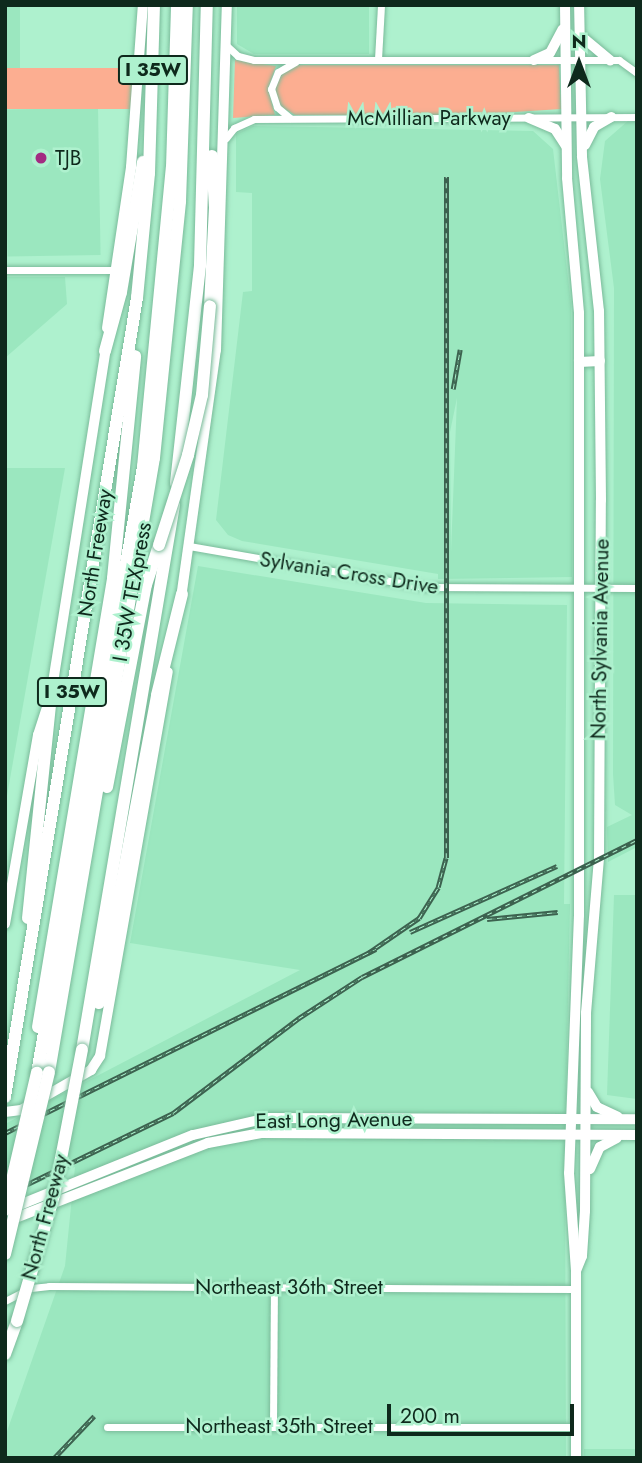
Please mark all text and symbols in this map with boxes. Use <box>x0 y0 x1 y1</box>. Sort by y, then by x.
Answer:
north arrow <box>544 28 614 98</box>
text: N <box>571 28 587 55</box>
road number: I 35W <box>116 54 190 86</box>
street label: McMillian Parkway <box>347 105 511 131</box>
place label: TJB <box>55 145 82 171</box>
marker: TJB <box>33 150 49 166</box>
street label: North Freeway <box>72 487 118 619</box>
street label: I 35W TEXpress <box>107 520 157 664</box>
street label: North Sylvania Avenue <box>586 539 614 739</box>
street label: Sylvania Cross Drive <box>258 546 440 600</box>
road number: I 35W <box>35 677 109 708</box>
street label: East Long Avenue <box>255 1106 413 1134</box>
street label: North Freeway <box>16 1151 74 1283</box>
street label: Northeast 36th Street <box>195 1274 383 1300</box>
scale bar <box>390 1390 577 1434</box>
text: 200 m <box>400 1401 460 1431</box>
street label: Northeast 35th Street <box>185 1413 373 1439</box>

